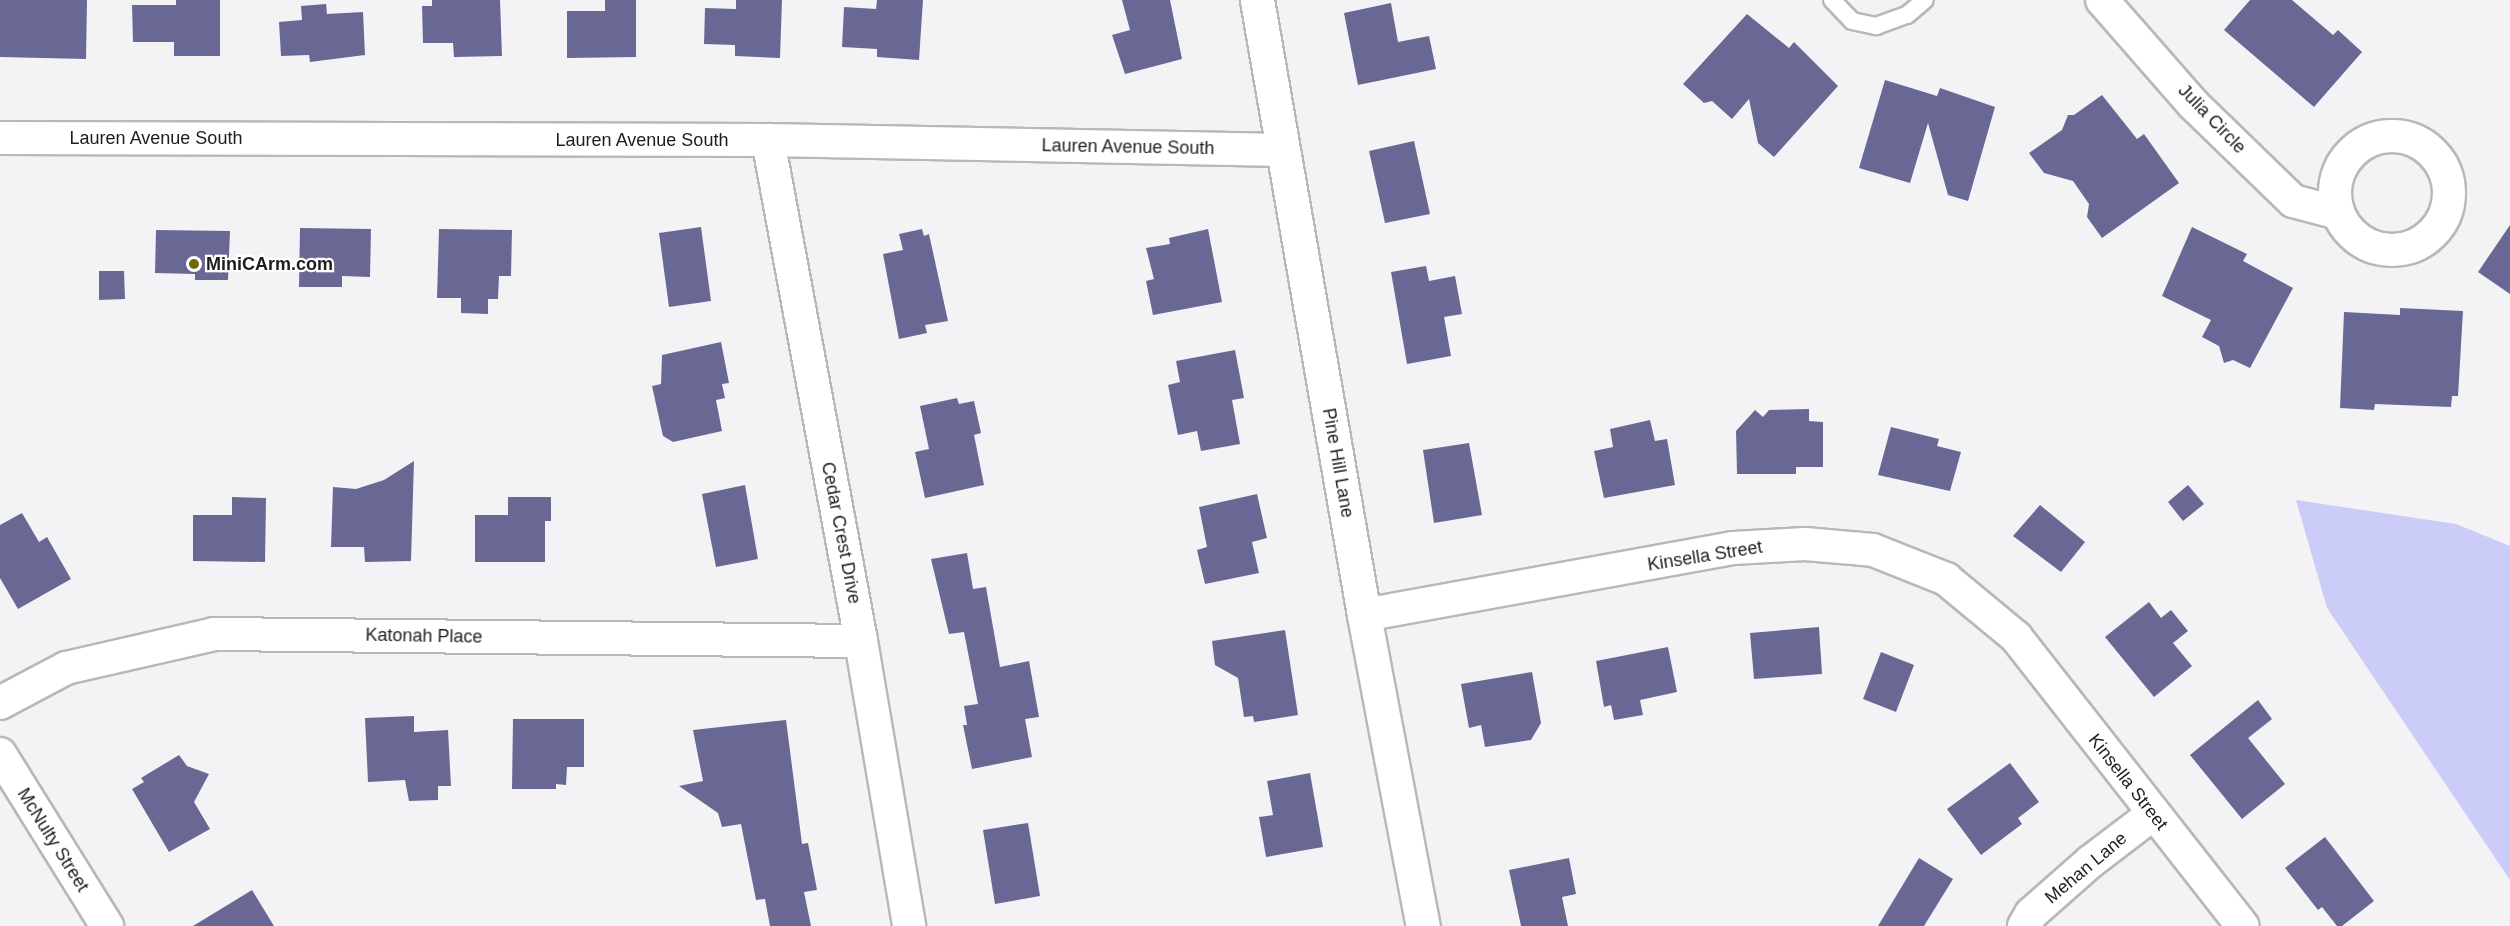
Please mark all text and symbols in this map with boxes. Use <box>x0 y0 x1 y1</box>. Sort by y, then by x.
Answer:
street label: Julia Circle <box>2174 80 2250 158</box>
street label: Lauren Avenue South <box>69 127 243 149</box>
street label: Lauren Avenue South <box>555 129 729 151</box>
street label: Lauren Avenue South <box>1041 135 1215 159</box>
place label: MiniCArm.com <box>206 253 333 275</box>
marker: MiniCArm.com <box>187 257 201 271</box>
street label: Pine Hill Lane <box>1318 406 1358 520</box>
street label: Cedar Crest Drive <box>817 460 865 606</box>
street label: Kinsella Street <box>1646 536 1764 576</box>
street label: Katonah Place <box>365 624 483 648</box>
street label: Kinsella Street <box>2084 730 2172 834</box>
street label: McNulty Street <box>13 784 93 896</box>
street label: Mehan Lane <box>2041 828 2131 908</box>

